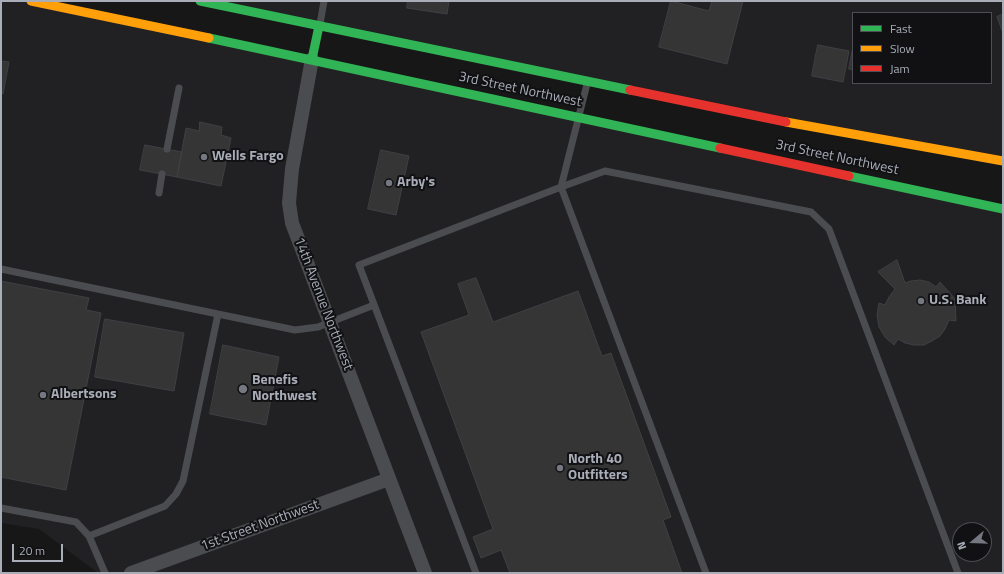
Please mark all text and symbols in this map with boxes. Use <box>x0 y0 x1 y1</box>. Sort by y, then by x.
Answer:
legend <box>852 12 992 84</box>
text: Fast <box>890 19 912 38</box>
text: Slow <box>890 39 915 58</box>
text: Jam <box>890 59 910 78</box>
street label: 3rd Street Northwest <box>457 69 583 111</box>
street label: 3rd Street Northwest <box>774 137 900 179</box>
place label: Wells Fargo <box>212 149 284 165</box>
marker: Wells Fargo <box>199 152 209 162</box>
place label: Arby's <box>397 175 435 191</box>
marker: Arby's <box>384 178 394 188</box>
street label: 14th Avenue Northwest <box>290 235 356 373</box>
place label: U.S. Bank <box>929 293 987 309</box>
marker: U.S. Bank <box>916 296 926 306</box>
place label: Benefis Northwest <box>252 373 317 406</box>
marker: Benefis Northwest <box>237 383 249 395</box>
place label: Albertsons <box>51 387 117 403</box>
marker: Albertsons <box>38 390 48 400</box>
place label: North 40 Outfitters <box>568 452 628 484</box>
marker: North 40 Outfitters <box>555 463 565 473</box>
street label: 1st Street Northwest <box>199 497 321 555</box>
north arrow <box>952 522 992 562</box>
scale bar <box>14 536 65 562</box>
text: N <box>953 539 970 552</box>
text: 20 m <box>19 541 45 560</box>

